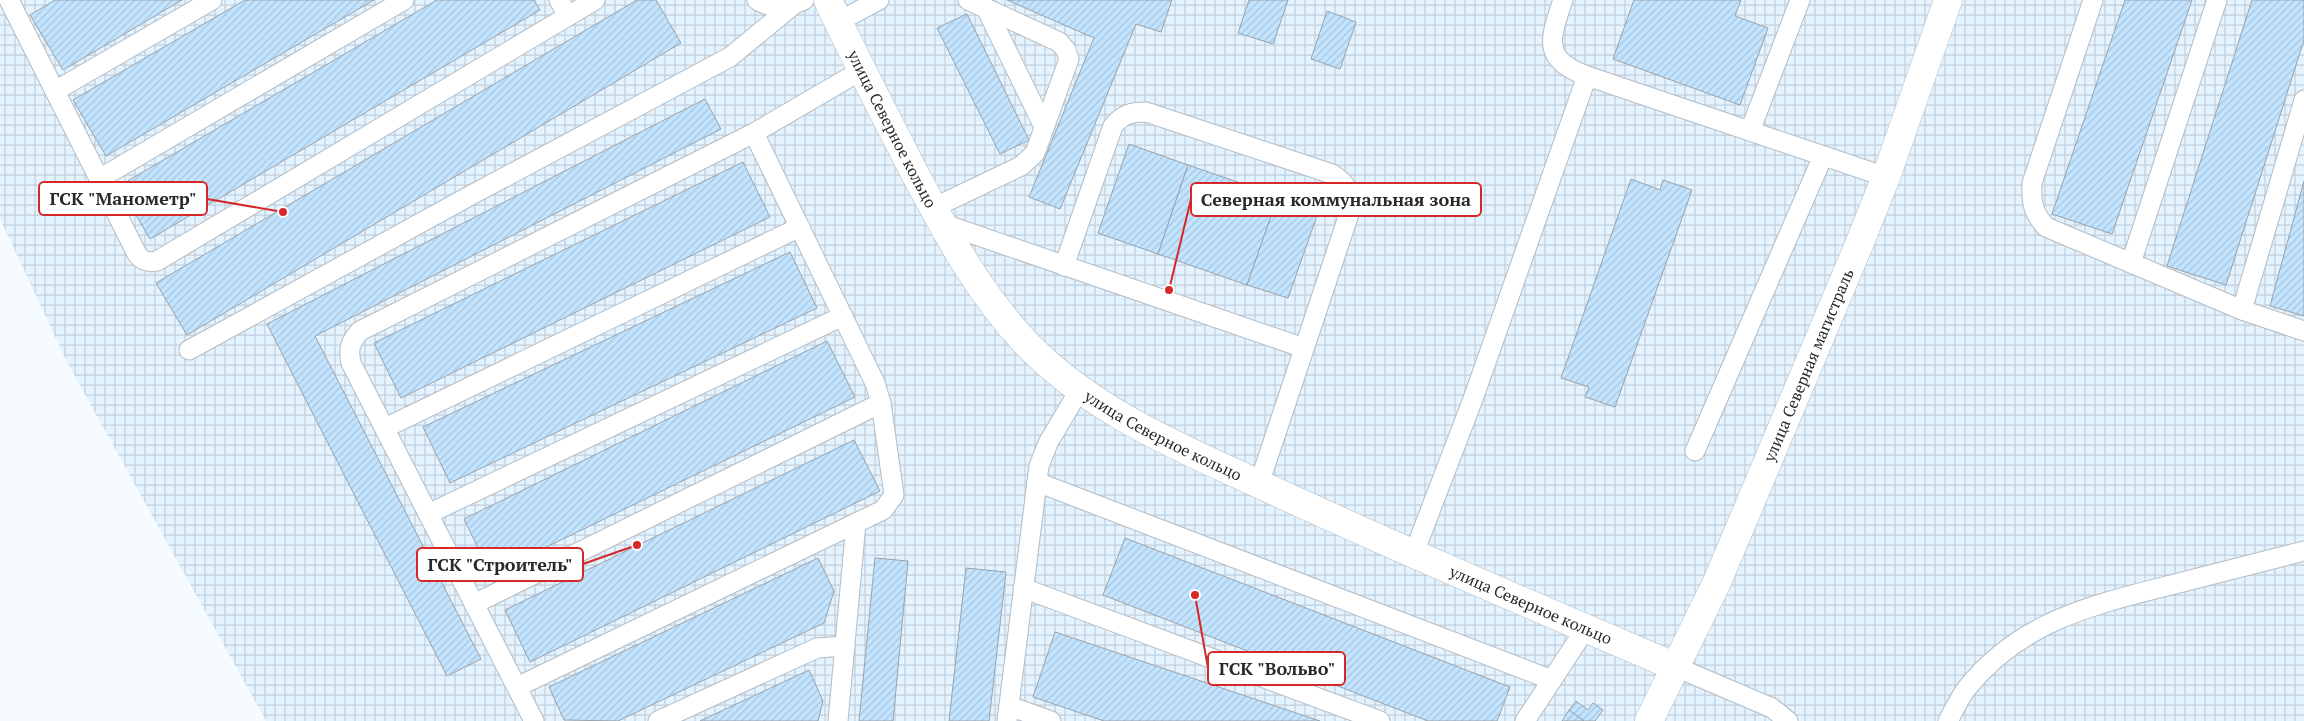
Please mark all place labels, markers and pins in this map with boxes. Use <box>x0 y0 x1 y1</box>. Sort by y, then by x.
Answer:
callout: ГСК "Манометр" <box>39 182 207 215</box>
callout: Северная коммунальная зона <box>1191 183 1481 216</box>
callout: ГСК "Строитель" <box>417 548 583 581</box>
callout: ГСК "Вольво" <box>1208 652 1345 685</box>

